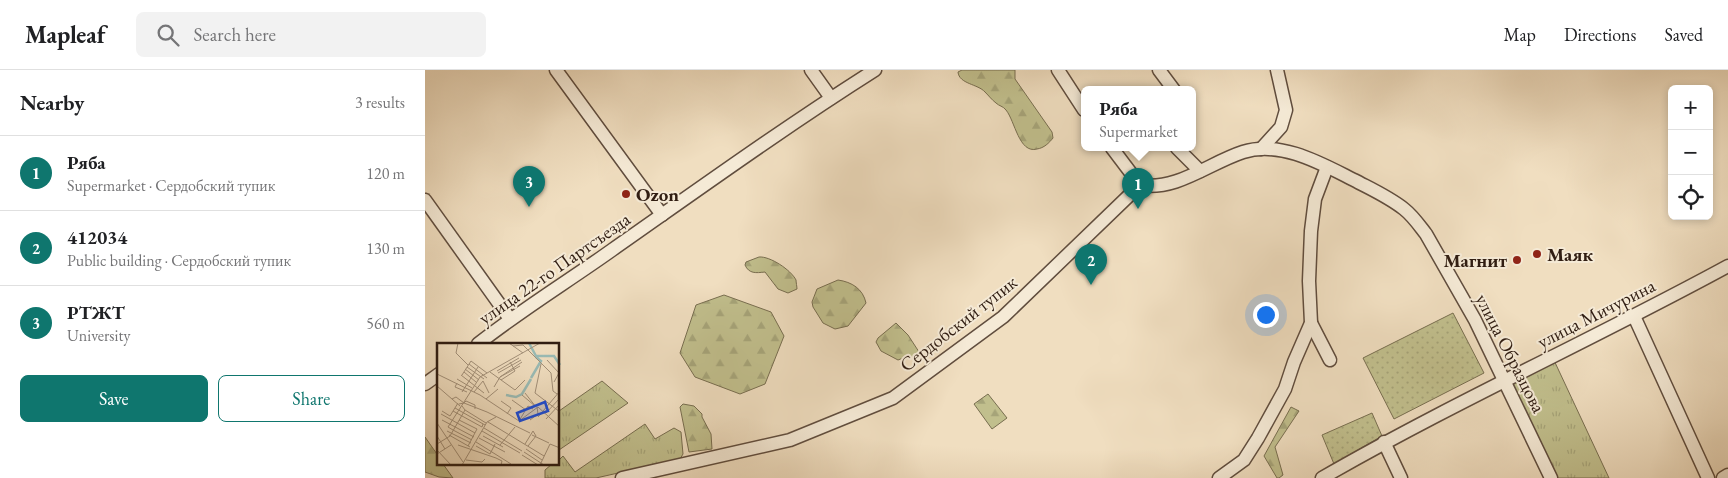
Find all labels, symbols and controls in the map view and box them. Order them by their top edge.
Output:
search box [136,12,486,57]
text: Mapleaf [25,19,106,50]
icon: search [154,21,182,49]
text: Search here [194,22,276,47]
text: Map [1504,23,1536,46]
text: Directions [1564,23,1636,46]
text: Saved [1664,23,1703,46]
map controls [1668,85,1713,220]
button: + [1668,85,1713,130]
popup [1081,86,1196,151]
text: Nearby [20,89,84,116]
text: 3 results [355,92,405,113]
text: Ряба [1099,96,1138,121]
text: Supermarket [1099,121,1178,142]
button: − [1668,130,1713,175]
text: Ряба [67,150,106,175]
text: 1 [32,163,40,184]
text: 120 m [366,163,405,184]
pin: 3 [513,166,545,207]
pin: 1 [1122,168,1154,209]
text: Supermarket · Сердобский тупик [67,175,275,196]
button: locate [1668,175,1713,220]
place label: Ozon [636,182,679,207]
marker: Ozon [620,188,632,200]
street label: улица 22-го Партсъезда [473,206,635,330]
text: 412034 [67,225,127,250]
text: 2 [32,238,40,259]
text: 130 m [366,238,405,259]
place label: Маяк [1547,242,1594,267]
pin: 2 [1075,244,1107,285]
place label: Магнит [1443,248,1507,273]
marker: Маяк [1531,248,1543,260]
text: Public building · Сердобский тупик [67,250,291,271]
marker: Магнит [1511,254,1523,266]
street label: Сердобский тупик [894,270,1022,377]
street label: улица Мичурина [1533,273,1660,354]
street label: улица Образцова [1470,289,1552,417]
text: РТЖТ [67,300,125,325]
your location [1253,302,1279,328]
text: 3 [32,313,40,334]
text: 560 m [366,313,405,334]
text: University [67,325,131,346]
inset map [437,343,560,466]
button: Save [20,375,208,422]
button: Share [218,375,405,422]

